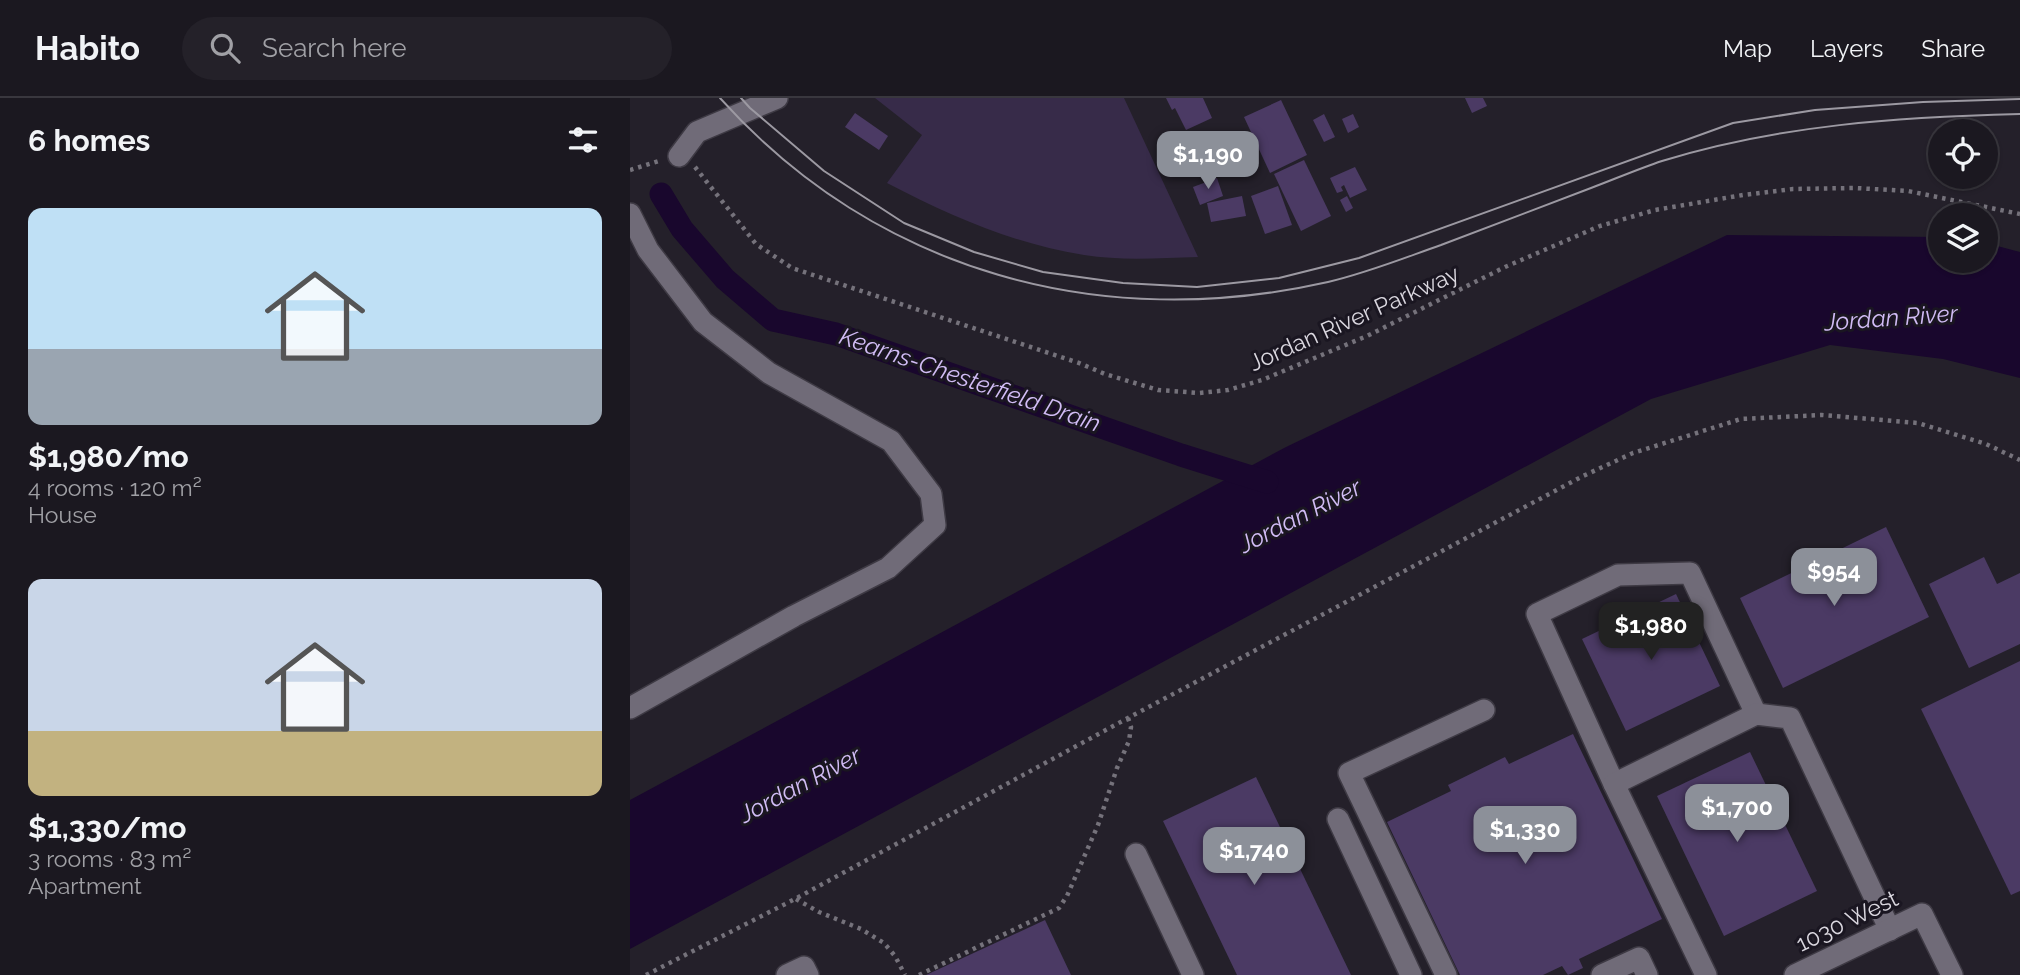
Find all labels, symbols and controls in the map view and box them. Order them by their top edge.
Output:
search box [182,17,672,80]
text: Habito [35,29,140,68]
icon: search [206,29,244,67]
text: Search here [262,33,406,63]
text: Map [1723,34,1772,63]
text: Layers [1810,34,1883,63]
text: Share [1921,34,1985,63]
map controls [1928,119,1998,273]
button: locate [1928,119,1998,189]
icon: filters [564,121,602,159]
text: 6 homes [28,123,150,158]
pin: $1,190 [1151,132,1265,191]
text: $1,190 [1173,140,1243,167]
button: layers [1928,203,1998,273]
icon: home [252,253,378,379]
street label: Jordan River Parkway [1245,259,1463,376]
water label: Jordan River [1822,298,1959,337]
water label: Kearns-Chesterfield Drain [836,321,1104,438]
text: $1,980/mo [28,439,189,474]
water label: Jordan River [1233,472,1367,559]
text: 4 rooms · 120 m² [28,474,202,501]
text: House [28,501,97,528]
pin: $954 [1793,548,1875,608]
text: $954 [1807,557,1861,584]
pin: $1,980 [1594,602,1708,662]
text: $1,980 [1615,611,1687,638]
icon: home [252,624,378,750]
water label: Jordan River [733,740,866,829]
pin: $1,700 [1680,784,1794,844]
text: $1,700 [1701,793,1773,820]
pin: $1,330 [1468,806,1582,866]
text: $1,330/mo [28,810,186,845]
text: $1,330 [1489,815,1561,842]
pin: $1,740 [1197,828,1311,887]
text: $1,740 [1219,836,1289,863]
text: 3 rooms · 83 m² [28,845,191,872]
text: Apartment [28,872,142,899]
street label: 1030 West [1791,884,1902,957]

